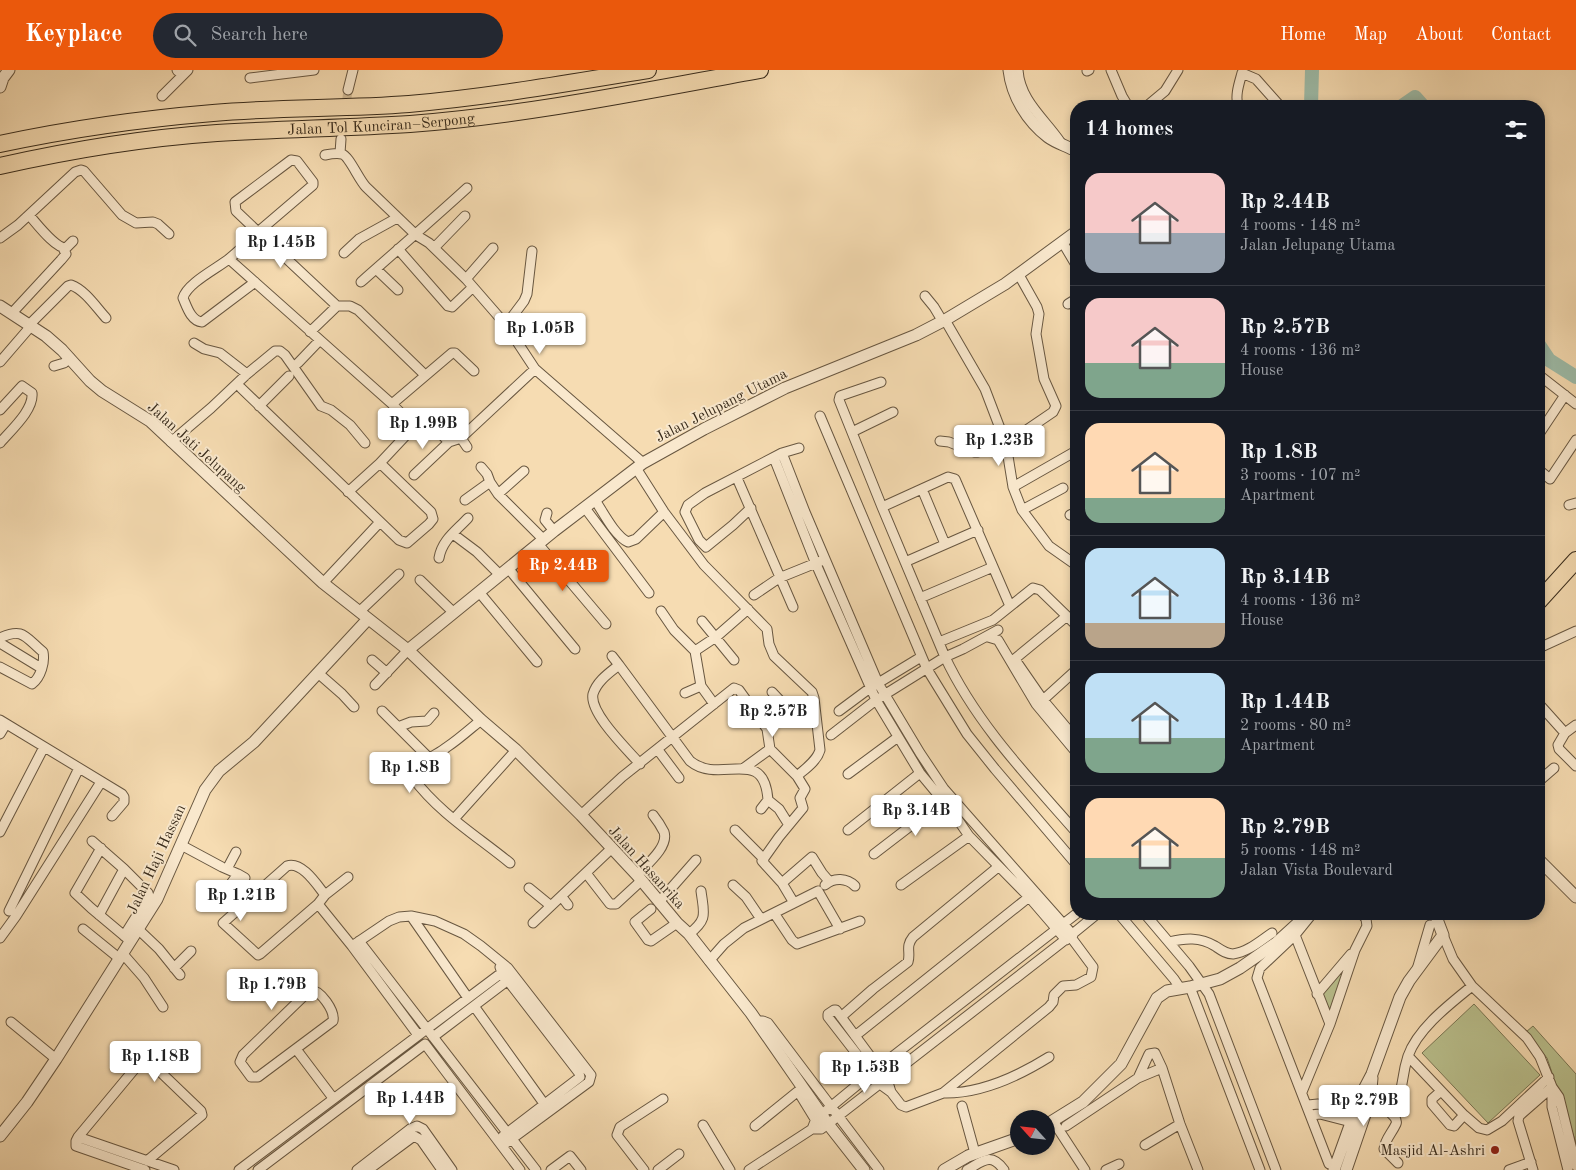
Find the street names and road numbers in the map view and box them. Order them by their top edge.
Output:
street label: Jalan Tol Kunciran–Serpong [287,112,476,139]
street label: Jalan Jelupang Utama [653,366,790,446]
street label: Jalan Jati Jelupang [144,400,248,496]
street label: Jalan Haji Hassan [125,802,189,917]
street label: Jalan Hasanrika [605,824,687,913]

